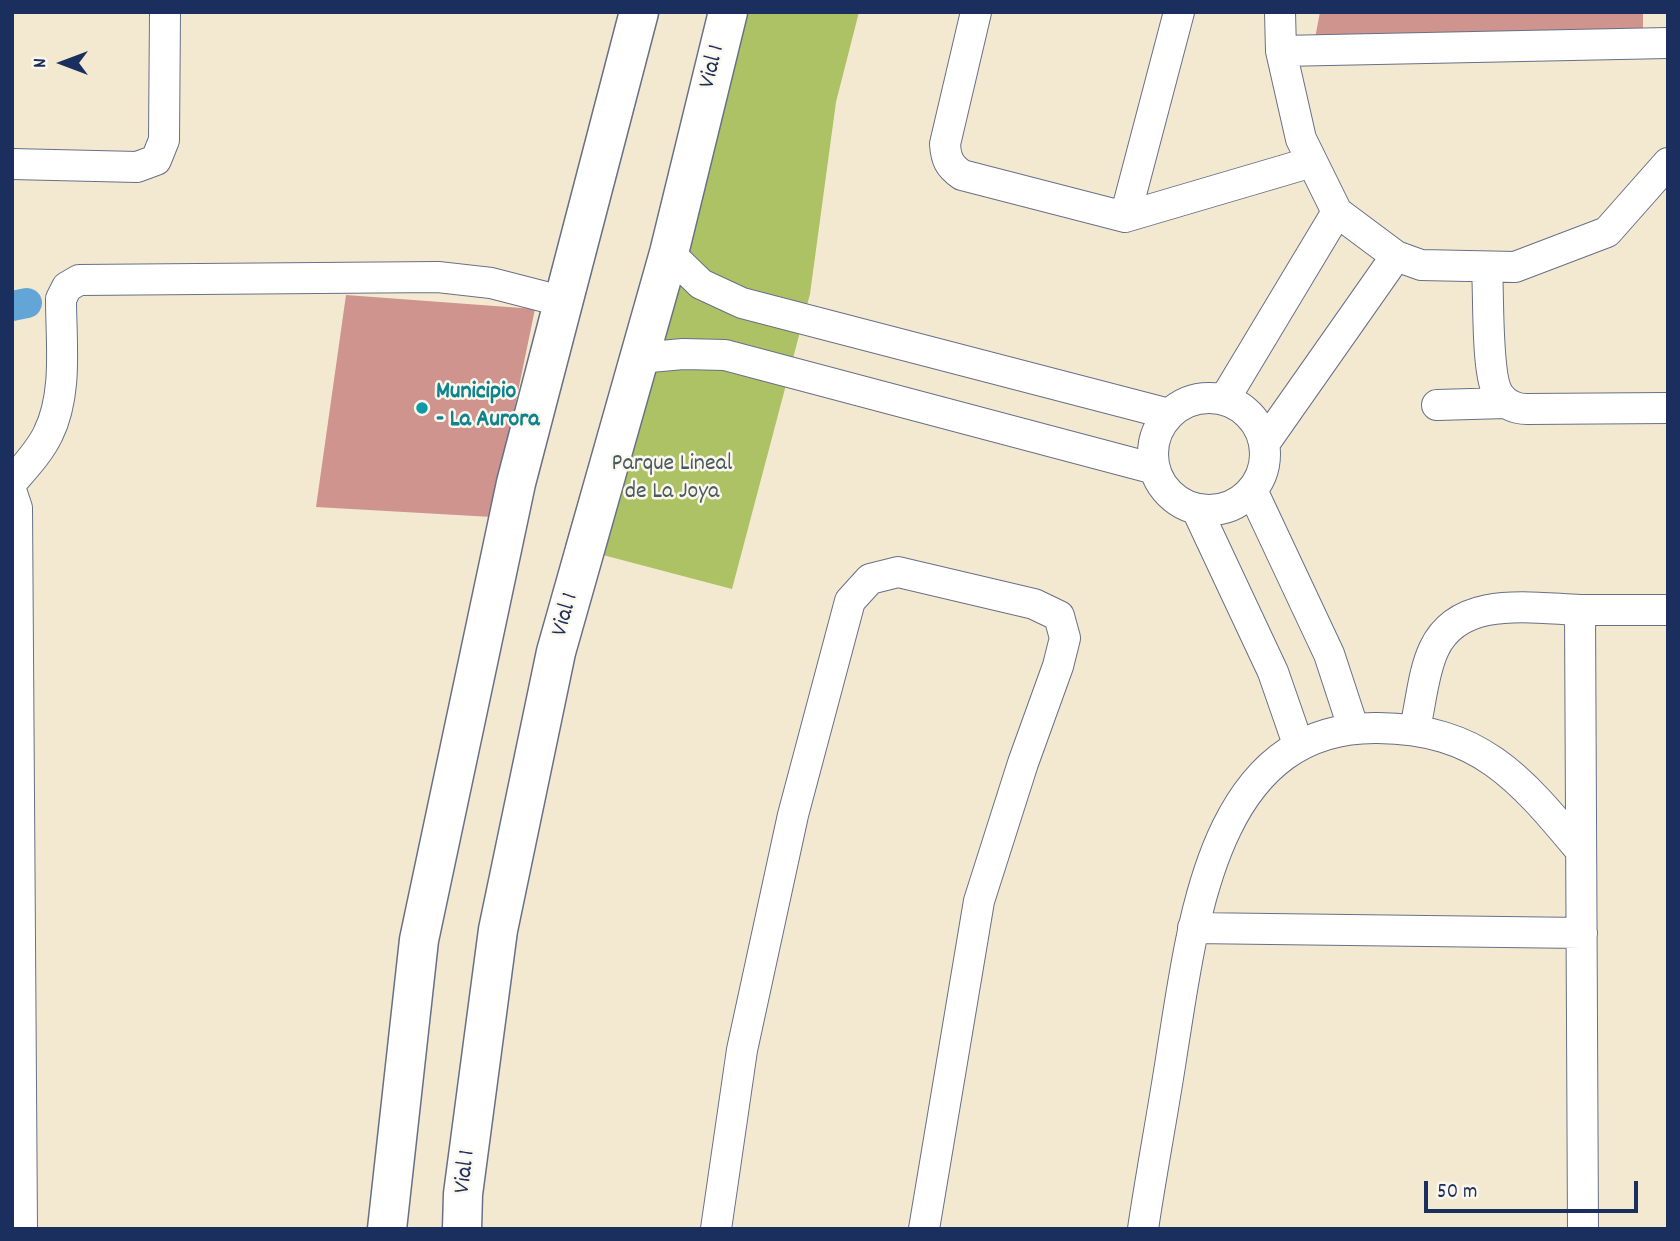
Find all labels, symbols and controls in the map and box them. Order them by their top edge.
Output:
north arrow [28,28,98,98]
street label: Vial 1 [695,42,733,92]
text: N [28,58,55,68]
place label: Municipio - La Aurora [436,380,539,436]
marker: Municipio - La Aurora [414,400,430,416]
park label: Parque Lineal de La Joya [612,452,732,508]
street label: Vial 1 [547,590,587,640]
street label: Vial 1 [450,1149,484,1195]
scale bar [1428,1168,1642,1212]
text: 50 m [1437,1178,1477,1208]

